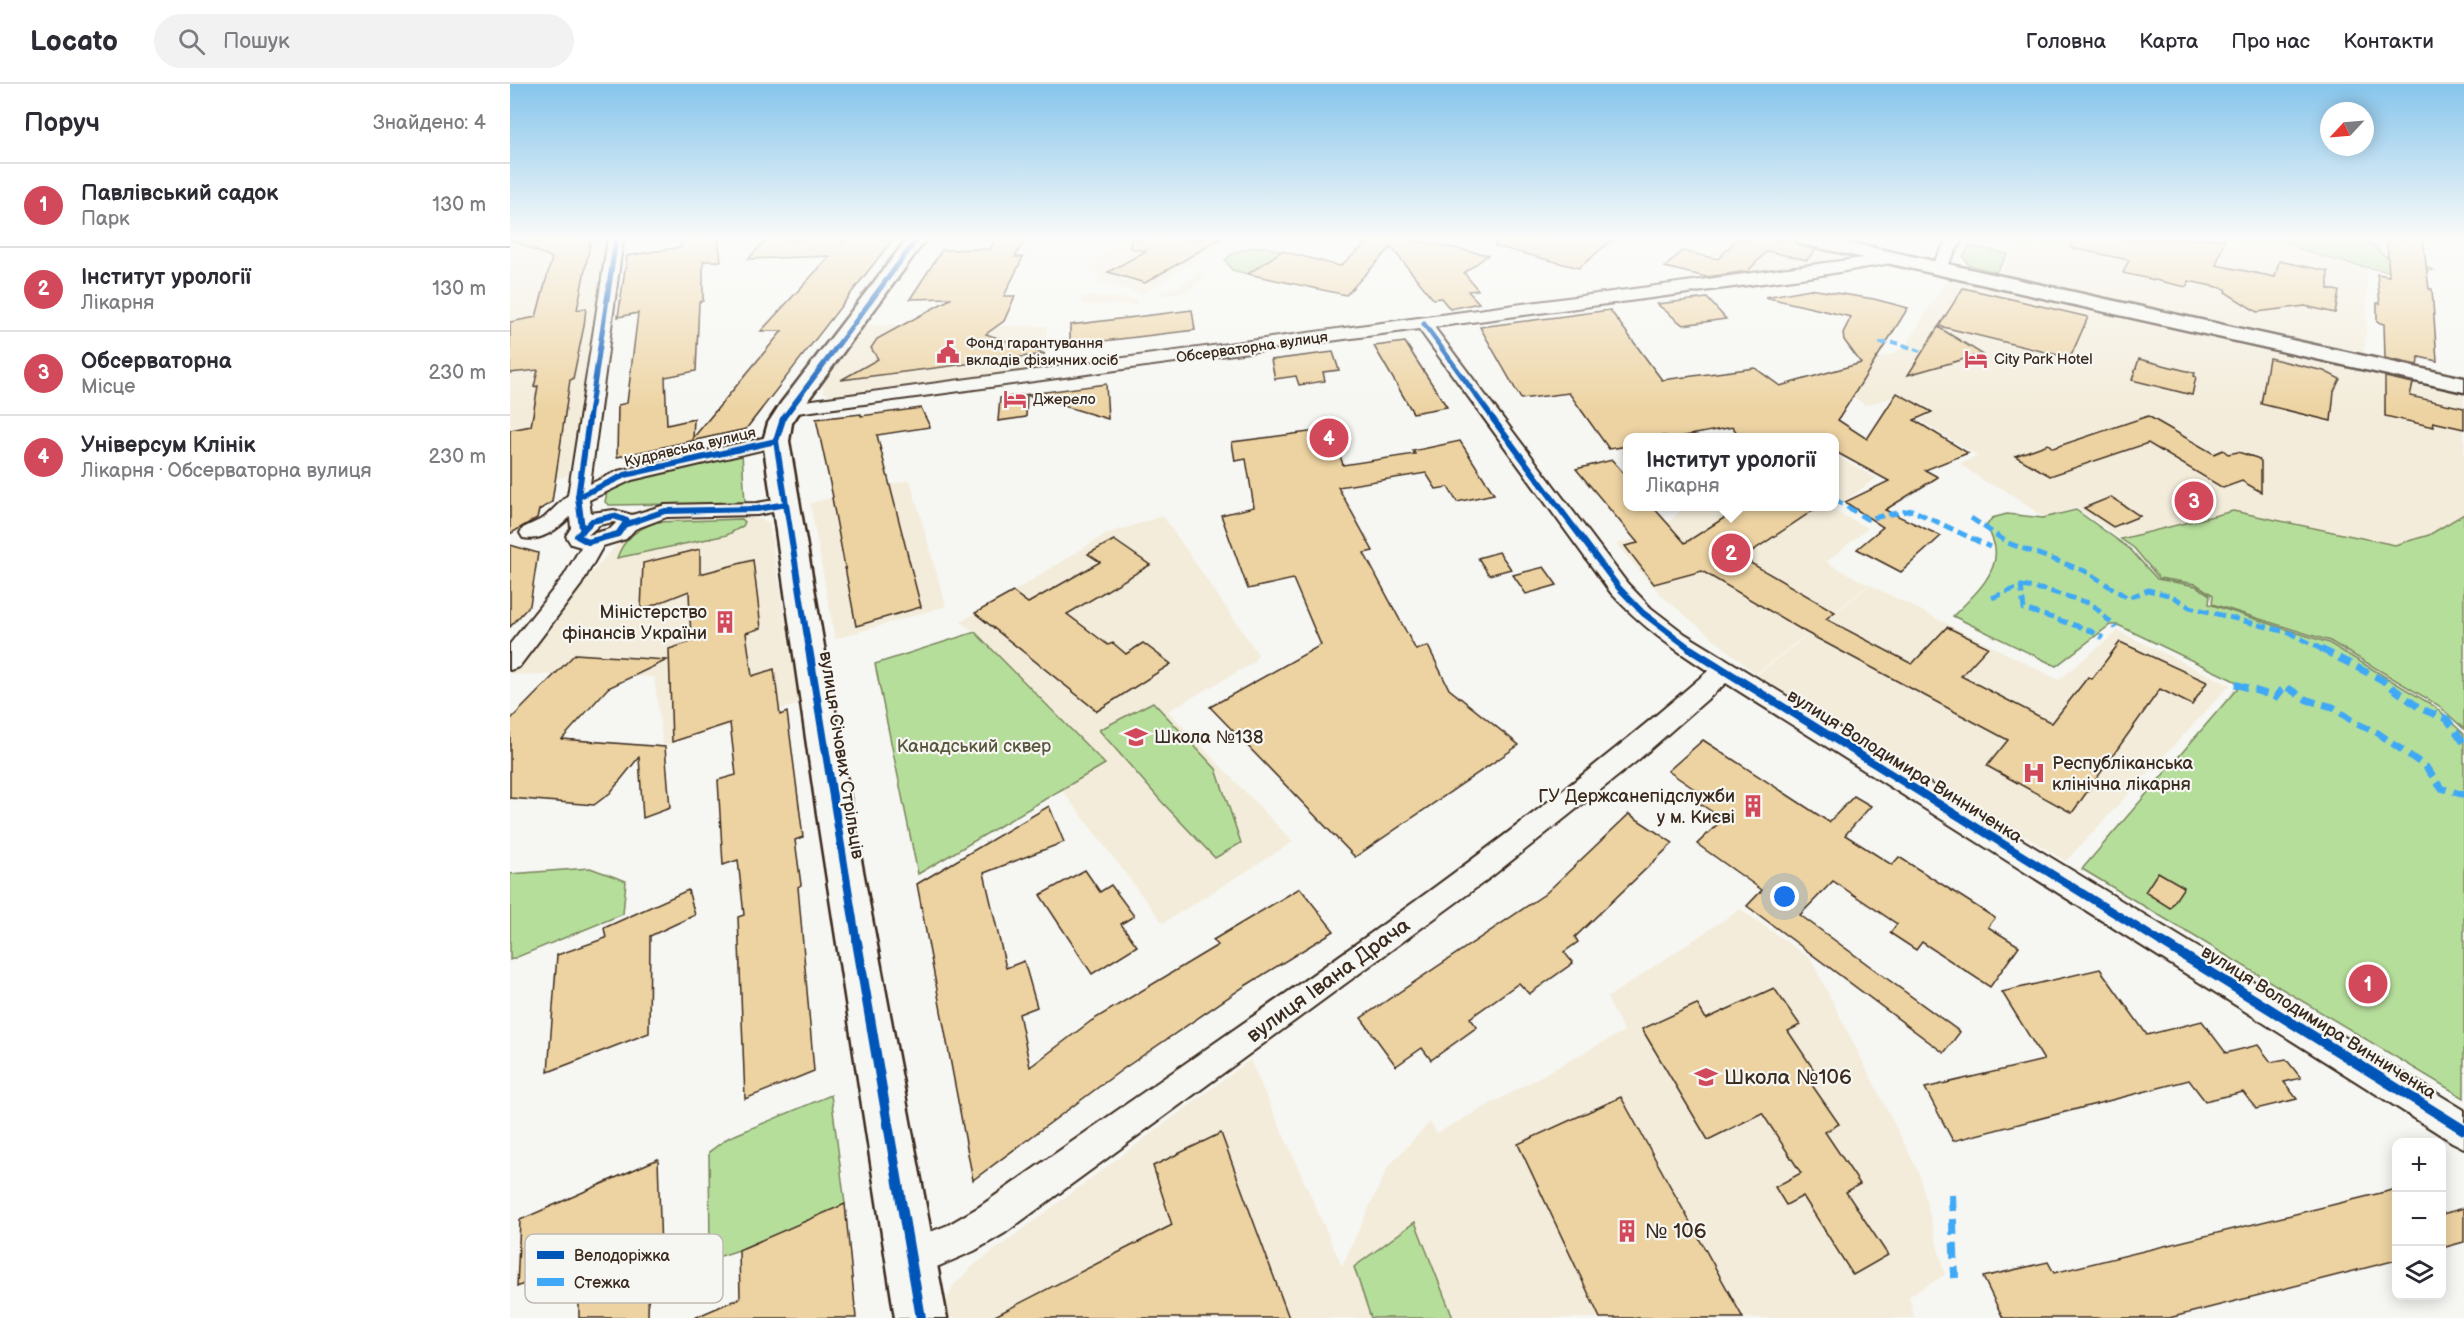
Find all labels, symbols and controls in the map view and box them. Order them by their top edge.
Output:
search box [154,14,574,68]
text: Locato [30,25,118,58]
icon: search [175,25,208,58]
text: Пошук [223,28,290,55]
text: Головна [2026,29,2106,54]
text: Карта [2139,29,2198,54]
text: Про нас [2231,29,2310,54]
text: Контакти [2343,29,2434,54]
north arrow [2320,102,2374,156]
text: Поруч [24,108,100,139]
text: Знайдено: 4 [373,111,486,135]
text: Павлівський садок [81,180,278,207]
text: 1 [39,193,48,217]
text: 130 m [432,193,486,217]
text: Парк [81,207,130,231]
text: Інститут урології [81,264,251,291]
text: 2 [38,277,49,301]
text: 130 m [432,277,486,301]
text: Лікарня [81,291,154,315]
street label: Обсерваторна вулиця [1175,327,1329,368]
place label: Фонд гарантування вкладів фізичних осіб [966,334,1118,370]
public building icon: Фонд гарантування вкладів фізичних осіб [935,339,961,365]
hotel icon: City Park Hotel [1963,346,1989,372]
text: Обсерваторна [81,348,232,375]
place label: City Park Hotel [1994,350,2092,369]
text: 3 [38,361,49,385]
text: 230 m [429,361,486,385]
text: Місце [81,375,135,399]
hotel icon: Джерело [1002,386,1028,412]
place label: Джерело [1033,390,1096,409]
pin: 4 [1310,416,1348,460]
street label: Кудрявська вулиця [622,423,758,472]
text: Універсум Клінік [81,432,255,459]
popup [1623,433,1839,511]
text: 4 [38,445,49,469]
text: 230 m [429,445,486,469]
text: Інститут урології [1646,447,1816,474]
text: Лікарня · Обсерваторна вулиця [81,459,372,483]
text: Лікарня [1646,474,1720,498]
pin: 3 [2174,478,2214,524]
pin: 2 [1712,530,1750,576]
place label: Міністерство фінансів України [562,602,707,644]
building icon: Міністерство фінансів України [712,609,738,635]
street label: вулиця Січових Стрільців [815,650,868,861]
street label: вулиця Володимира Винниченка [1783,685,2026,848]
school or university icon: Школа №138 [1123,724,1149,750]
place label: Школа №138 [1154,727,1263,748]
park label: Канадський сквер [897,736,1051,757]
place label: Республіканська клінічна лікарня [2052,753,2194,795]
hospital icon: Республіканська клінічна лікарня [2021,760,2047,786]
place label: ГУ Держсанепідслужби у м. Києві [1538,786,1735,828]
building icon: ГУ Держсанепідслужби у м. Києві [1740,793,1766,819]
your location [1770,882,1799,911]
street label: вулиця Івана Драча [1242,912,1415,1048]
street label: вулиця Володимира Винниченка [2197,941,2440,1104]
pin: 1 [2348,962,2388,1006]
school or university icon: Школа №106 [1693,1064,1719,1090]
place label: Школа №106 [1724,1065,1852,1090]
map controls [2392,1138,2446,1300]
button: + [2392,1138,2446,1192]
button: − [2392,1192,2446,1246]
building icon: № 106 [1614,1218,1640,1244]
place label: № 106 [1645,1219,1707,1244]
legend [525,1234,723,1303]
button: layers [2392,1246,2446,1300]
text: Велодоріжка [574,1247,670,1266]
text: Стежка [574,1274,631,1293]

